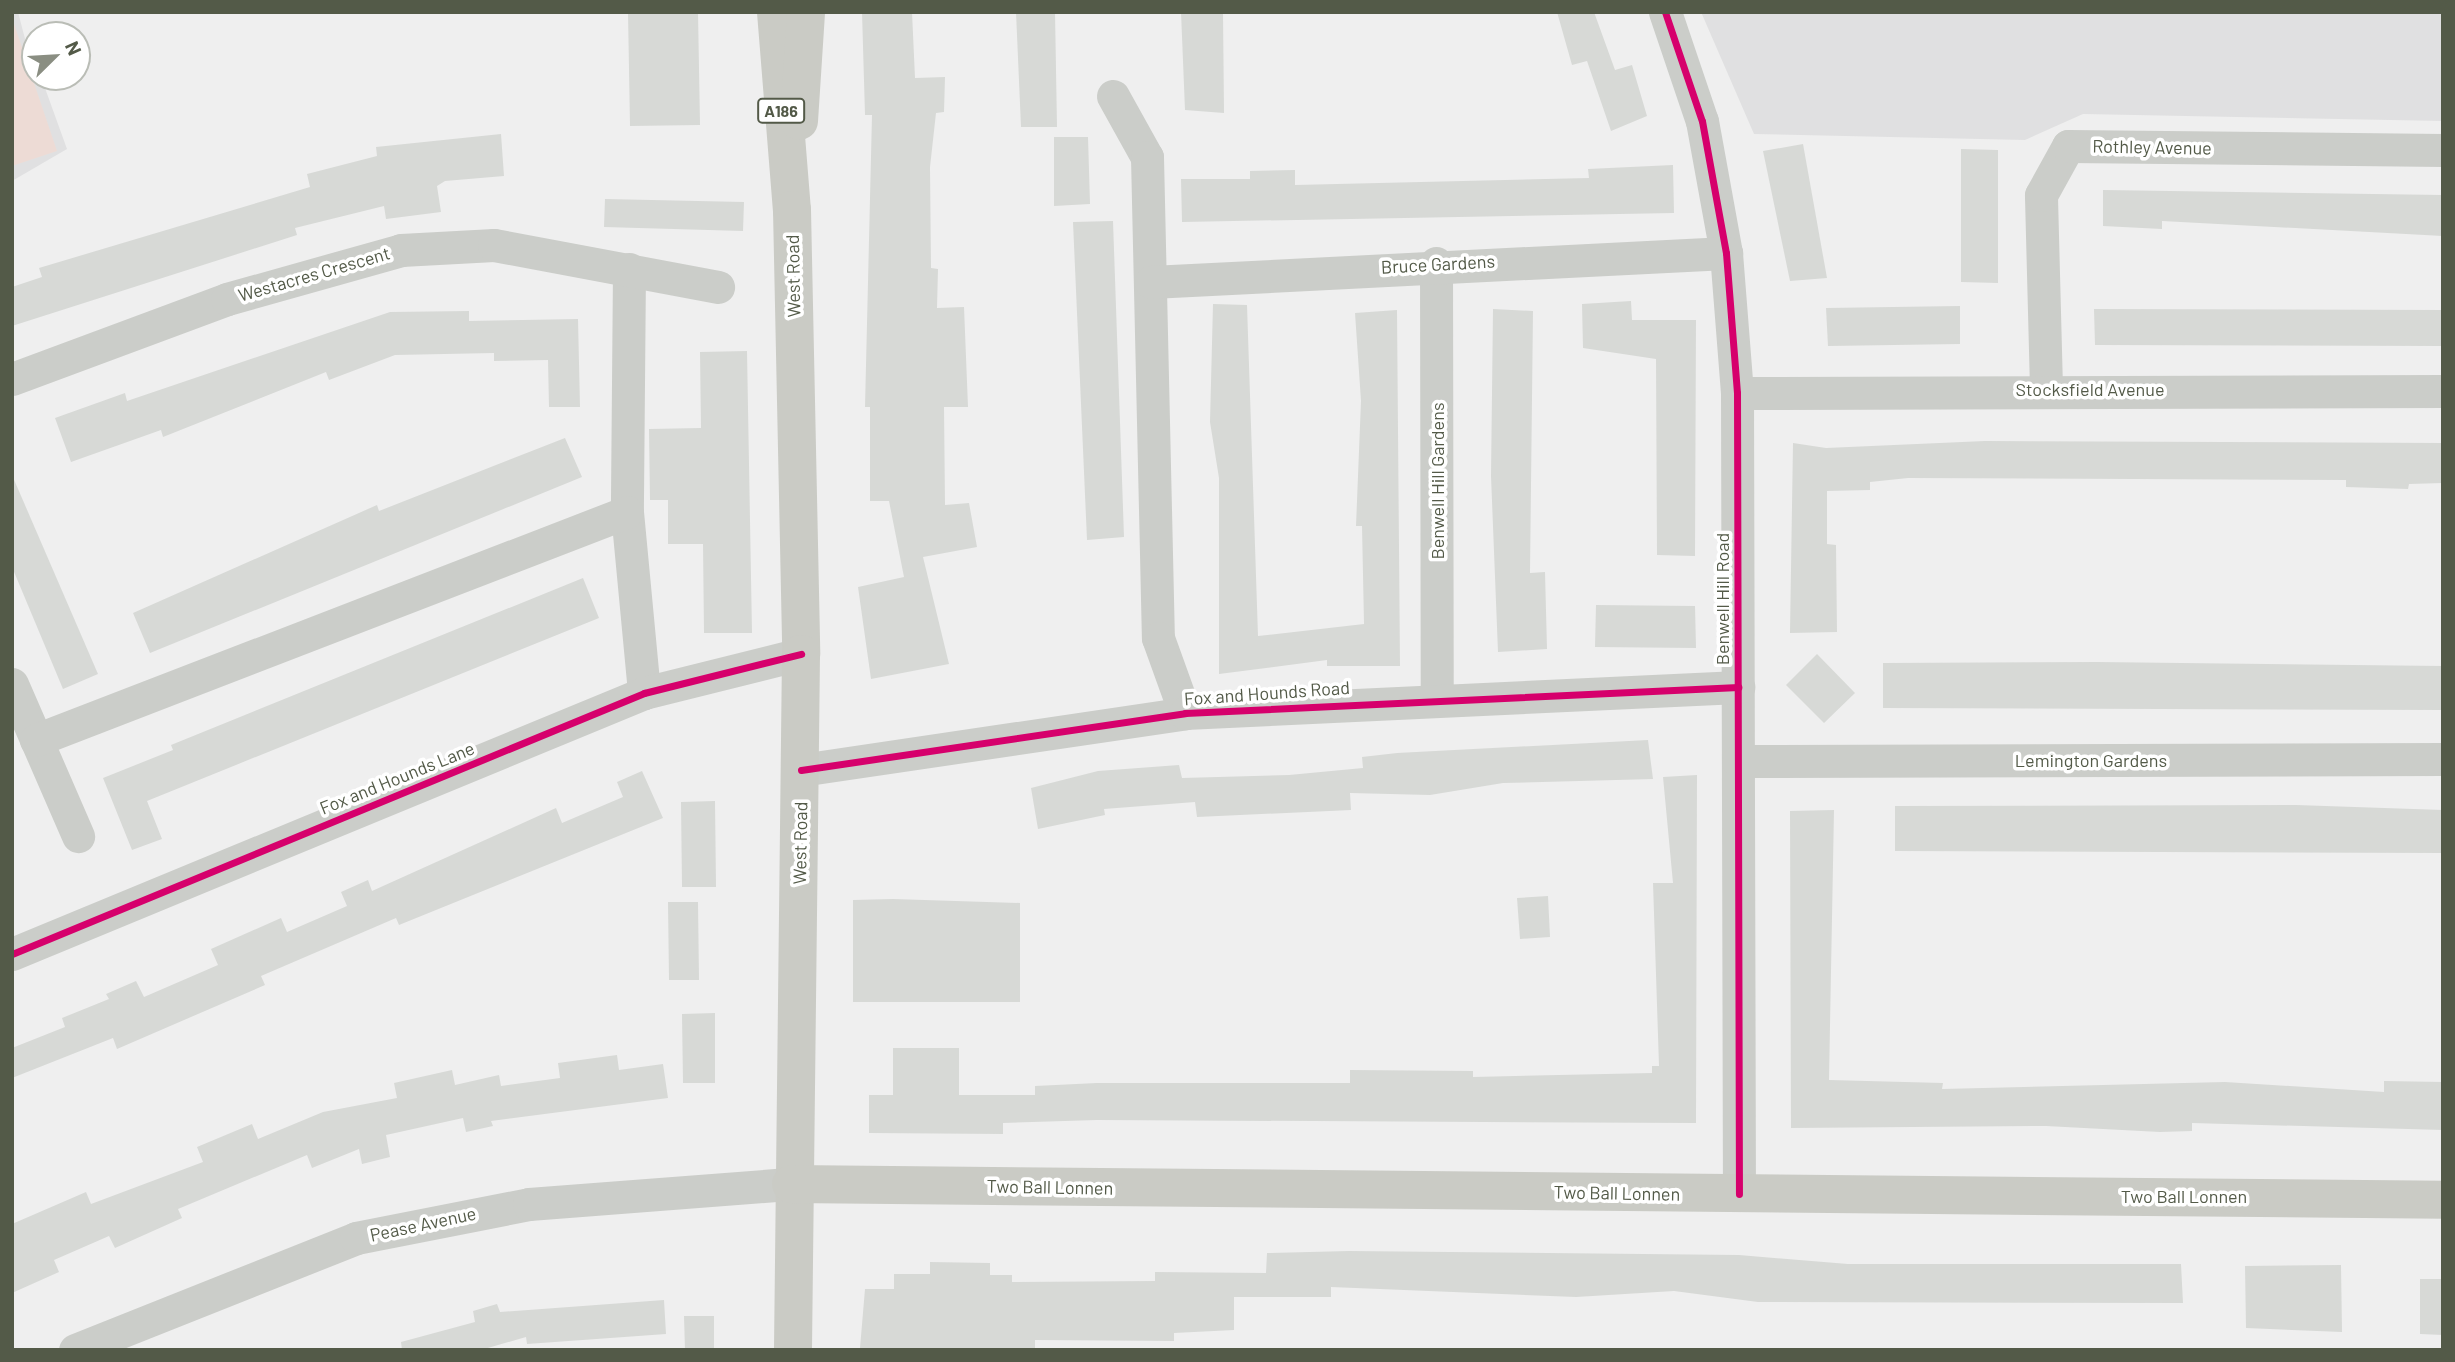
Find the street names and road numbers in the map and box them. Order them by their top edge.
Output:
road number: A186 [756,99,806,124]
street label: Rothley Avenue [2092,135,2212,159]
street label: West Road [781,234,805,318]
street label: Westacres Crescent [236,242,392,306]
street label: Bruce Gardens [1380,250,1496,278]
street label: Stocksfield Avenue [2016,378,2164,400]
street label: Benwell Hill Gardens [1426,402,1448,560]
street label: Benwell Hill Road [1711,533,1733,665]
street label: Fox and Hounds Road [1183,676,1351,710]
street label: Fox and Hounds Lane [316,737,478,819]
street label: Lemington Gardens [2015,749,2167,771]
street label: West Road [788,801,812,885]
street label: Two Ball Lonnen [987,1175,1113,1199]
street label: Two Ball Lonnen [1554,1181,1680,1205]
street label: Two Ball Lonnen [2121,1185,2247,1207]
street label: Pease Avenue [368,1202,478,1246]

